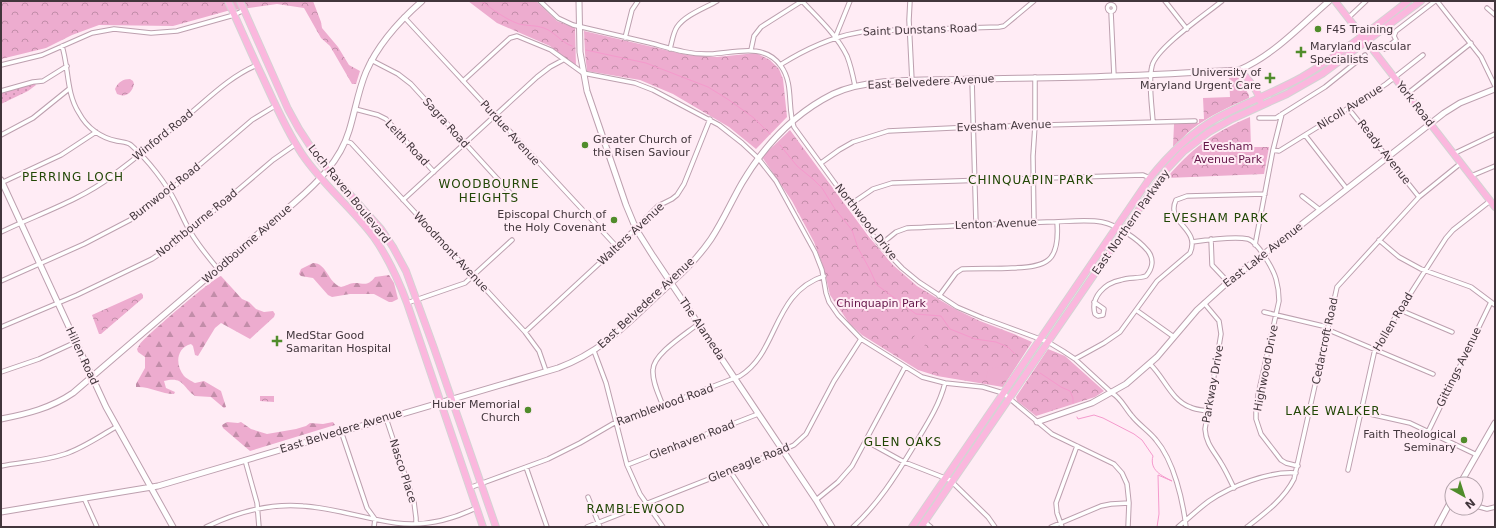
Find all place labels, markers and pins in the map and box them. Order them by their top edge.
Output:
place label: F45 Training [1326,23,1393,36]
marker: F45 Training [1313,24,1323,34]
place label: Maryland Vascular Specialists [1310,40,1411,66]
marker: Maryland Vascular Specialists [1295,46,1307,58]
place label: University of Maryland Urgent Care [1140,66,1262,92]
marker: University of Maryland Urgent Care [1264,72,1276,84]
place label: Greater Church of the Risen Saviour [593,133,693,159]
marker: Greater Church of the Risen Saviour [580,140,590,150]
place label: Episcopal Church of the Holy Covenant [497,208,607,234]
marker: Episcopal Church of the Holy Covenant [609,215,619,225]
place label: MedStar Good Samaritan Hospital [286,329,391,355]
marker: MedStar Good Samaritan Hospital [271,335,283,347]
place label: Huber Memorial Church [432,398,520,424]
marker: Huber Memorial Church [523,405,533,415]
place label: Faith Theological Seminary [1363,428,1456,454]
marker: Faith Theological Seminary [1459,435,1469,445]

